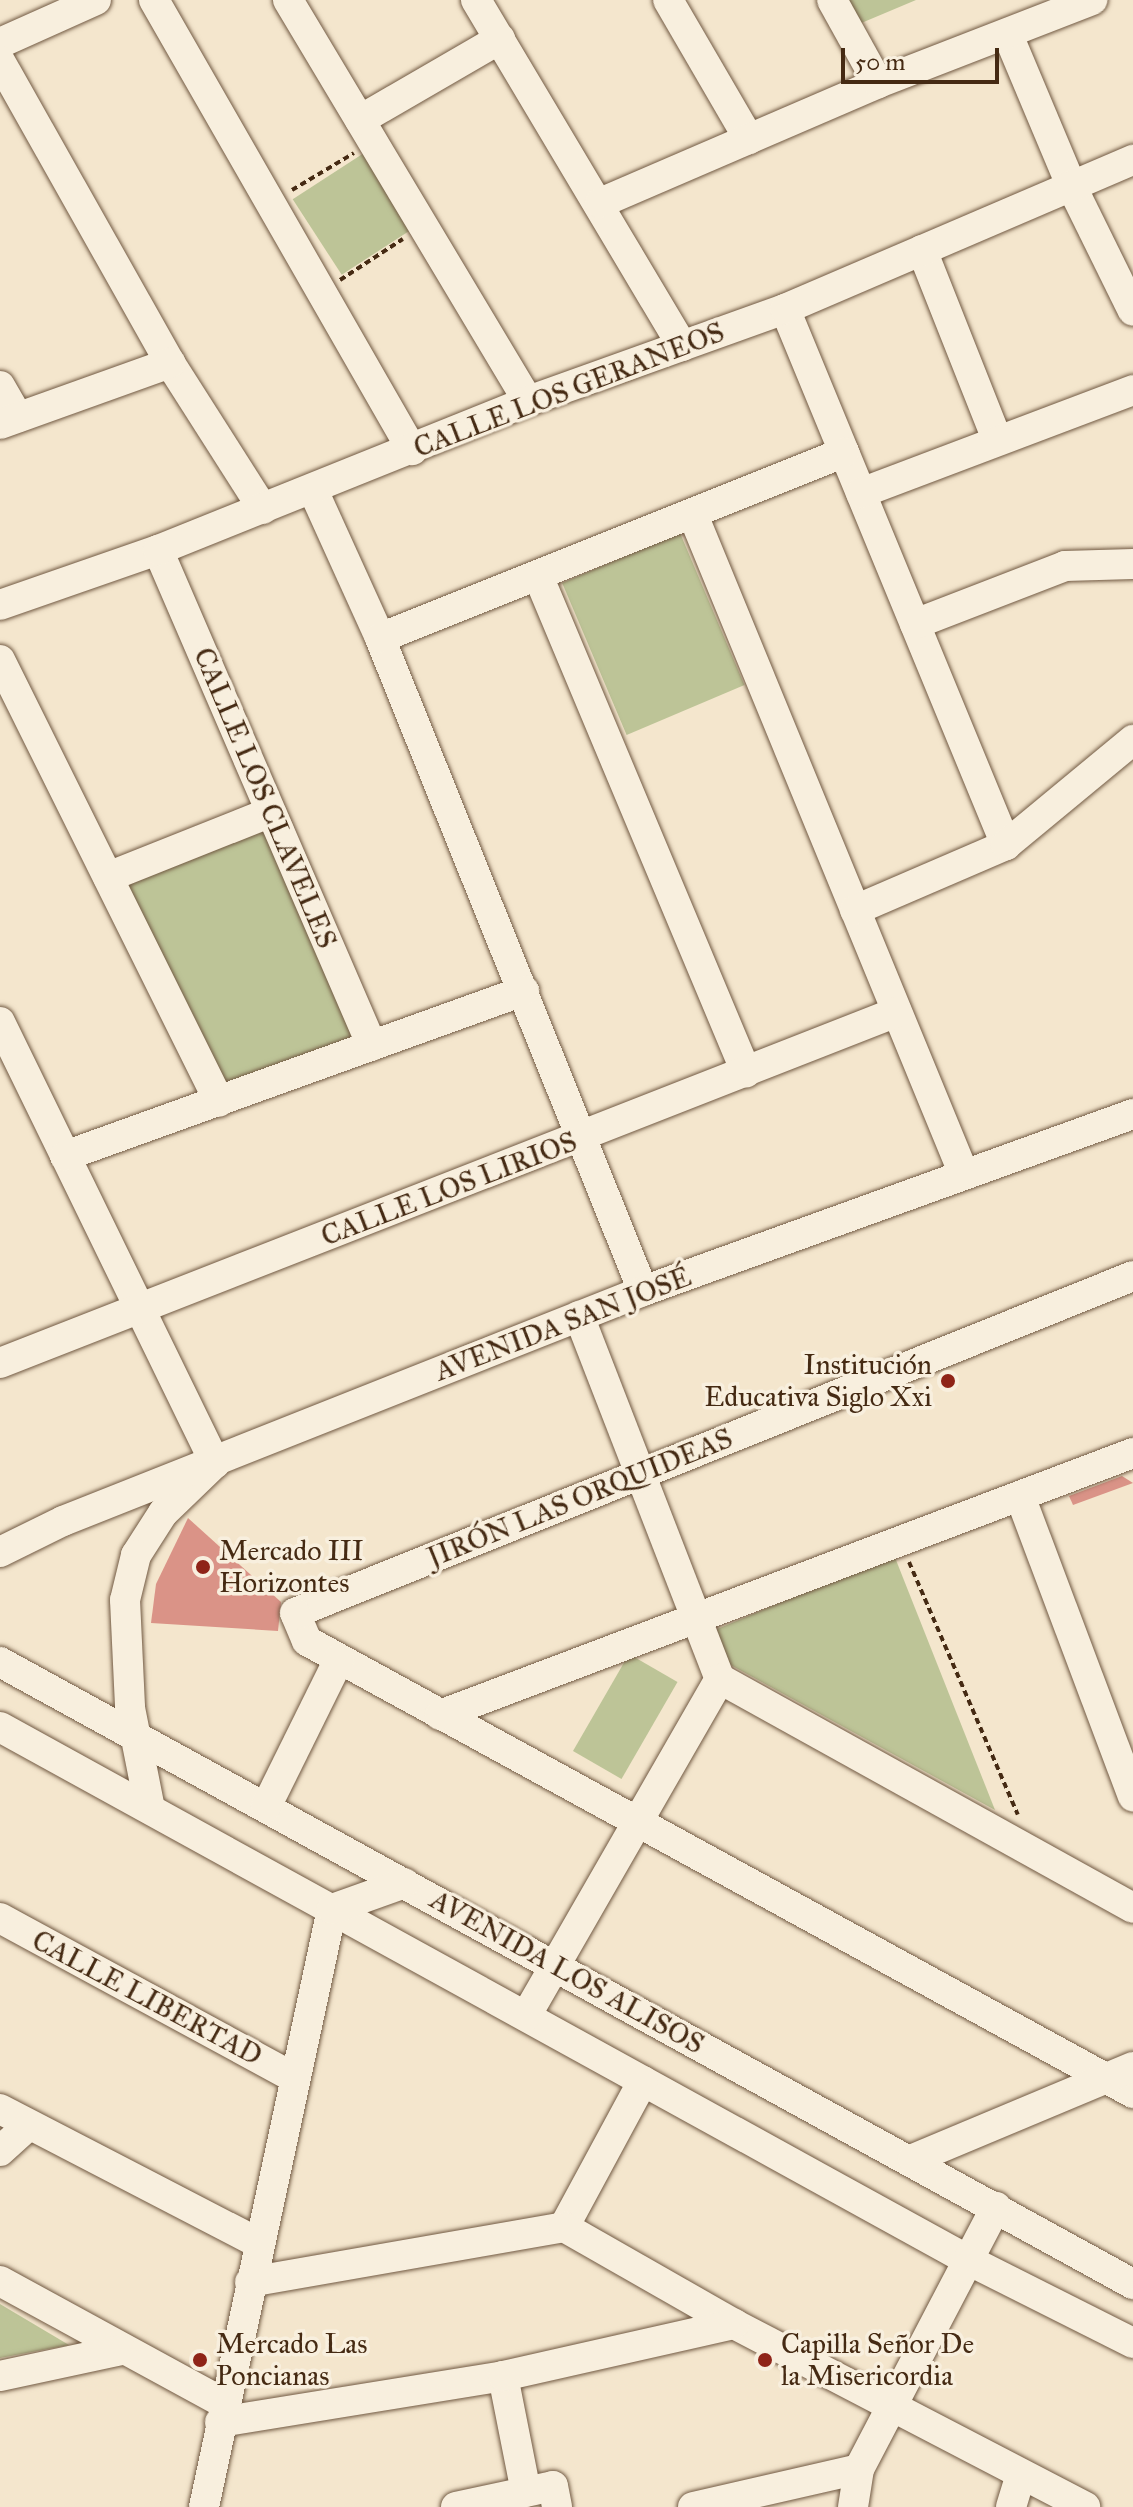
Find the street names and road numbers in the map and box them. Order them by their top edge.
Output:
street label: CALLE LOS GERANEOS [409,315,729,465]
street label: CALLE LOS CLAVELES [186,643,344,953]
street label: CALLE LOS LIRIOS [316,1125,582,1253]
street label: AVENIDA SAN JOSÉ [430,1260,696,1388]
street label: JIRÓN LAS ORQUIDEAS [422,1421,738,1575]
street label: AVENIDA LOS ALISOS [424,1883,710,2061]
street label: CALLE LIBERTAD [26,1923,268,2073]

